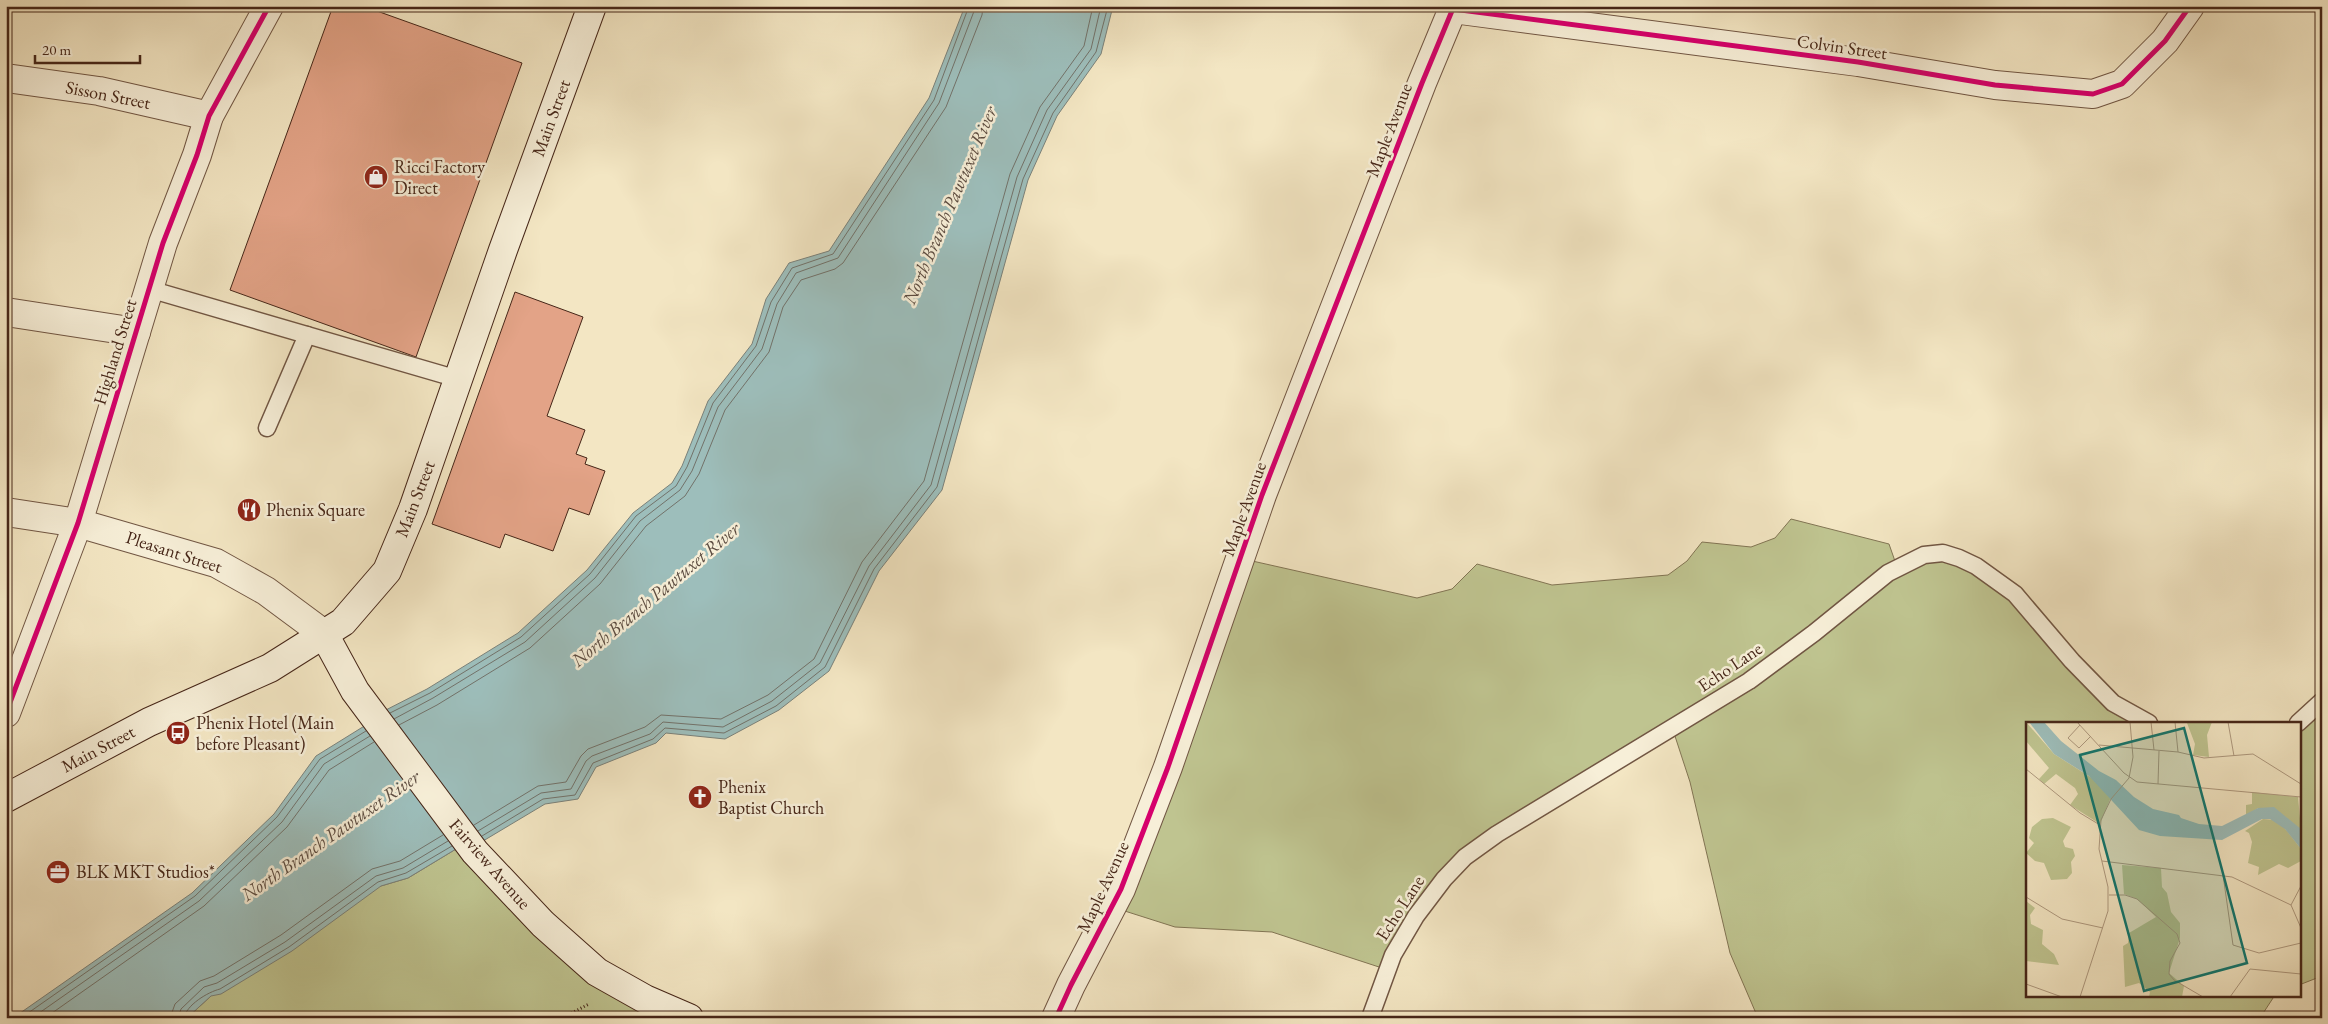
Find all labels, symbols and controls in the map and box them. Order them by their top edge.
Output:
street label: Colvin Street [1796,29,1889,64]
scale bar [35,32,140,64]
text: 20 m [42,40,71,59]
street label: Sisson Street [64,75,153,114]
street label: Main Street [526,76,575,159]
street label: Maple Avenue [1360,80,1417,180]
water label: North Branch Pawtuxet River [896,102,1003,309]
place label: Ricci Factory Direct [394,155,485,199]
shop icon: Ricci Factory Direct [363,164,389,190]
street label: Highland Street [88,296,142,408]
street label: Main Street [389,457,440,540]
street label: Maple Avenue [1216,459,1271,559]
restaurant icon: Phenix Square [236,497,262,523]
place label: Phenix Square [266,498,365,521]
water label: North Branch Pawtuxet River [565,516,745,673]
street label: Pleasant Street [123,525,225,578]
street label: Echo Lane [1693,637,1766,697]
place label: Phenix Hotel (Main before Pleasant) [196,711,335,755]
street label: Main Street [57,719,139,778]
bus stop icon: Phenix Hotel (Main before Pleasant) [165,720,191,746]
inset map [2026,722,2300,996]
water label: North Branch Pawtuxet River [235,764,425,907]
place label: Phenix Baptist Church [718,775,824,819]
church icon: Phenix Baptist Church [687,784,713,810]
street label: Fairview Avenue [445,813,536,914]
street label: Maple Avenue [1071,837,1134,936]
office icon: BLK MKT Studios* [45,859,71,885]
place label: BLK MKT Studios* [76,860,215,883]
street label: Echo Lane [1370,871,1429,945]

